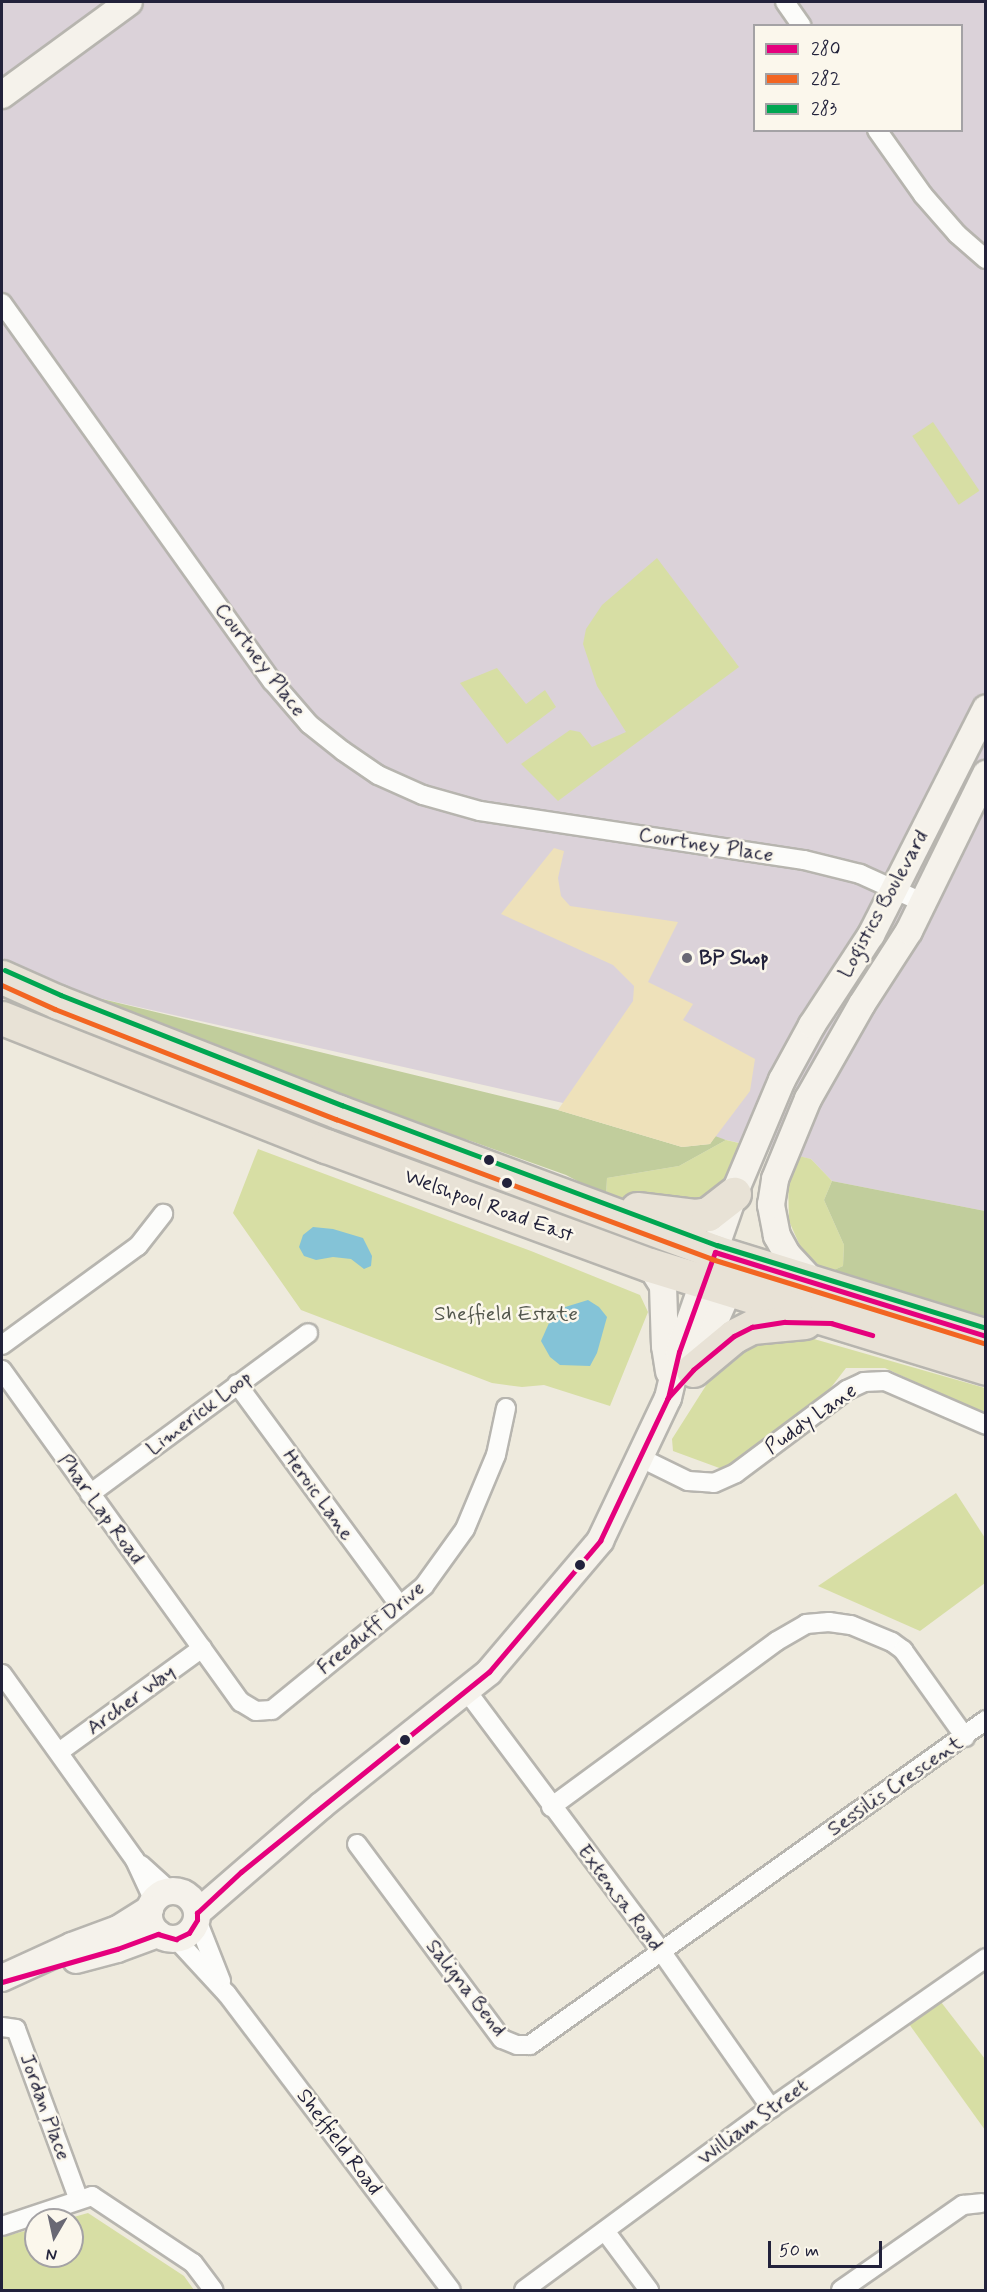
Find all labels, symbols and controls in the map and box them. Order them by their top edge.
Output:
legend [753,24,963,132]
text: 280 [811,37,841,61]
text: 282 [811,67,840,91]
text: 283 [811,97,837,121]
street label: Courtney Place [210,599,310,721]
street label: Courtney Place [638,822,774,868]
street label: Logistics Boulevard [833,827,933,981]
place label: BP Shop [699,945,769,971]
marker: BP Shop [680,951,694,965]
unlabelled marker [483,1154,495,1166]
street label: Welshpool Road East [404,1165,574,1247]
unlabelled marker [501,1177,513,1189]
park label: Sheffield Estate [435,1301,577,1327]
street label: Limerick Loop [141,1365,257,1461]
street label: Puddy Lane [761,1379,861,1459]
street label: Heroic Lane [277,1445,359,1545]
street label: Phar Lap Road [52,1449,150,1569]
unlabelled marker [574,1559,586,1571]
street label: Freeduff Drive [313,1576,429,1680]
street label: Archer Way [80,1658,182,1742]
street label: Sessilis Crescent [825,1732,965,1840]
unlabelled marker [399,1734,411,1746]
street label: Extensa Road [572,1840,668,1956]
street label: Saligna Bend [420,1934,512,2042]
street label: Jordan Place [14,2050,76,2164]
street label: William Street [691,2072,815,2172]
street label: Sheffield Road [291,2084,387,2200]
north arrow [24,2208,84,2268]
scale bar [771,2229,885,2267]
text: 50 m [779,2239,819,2263]
text: N [45,2243,58,2266]

